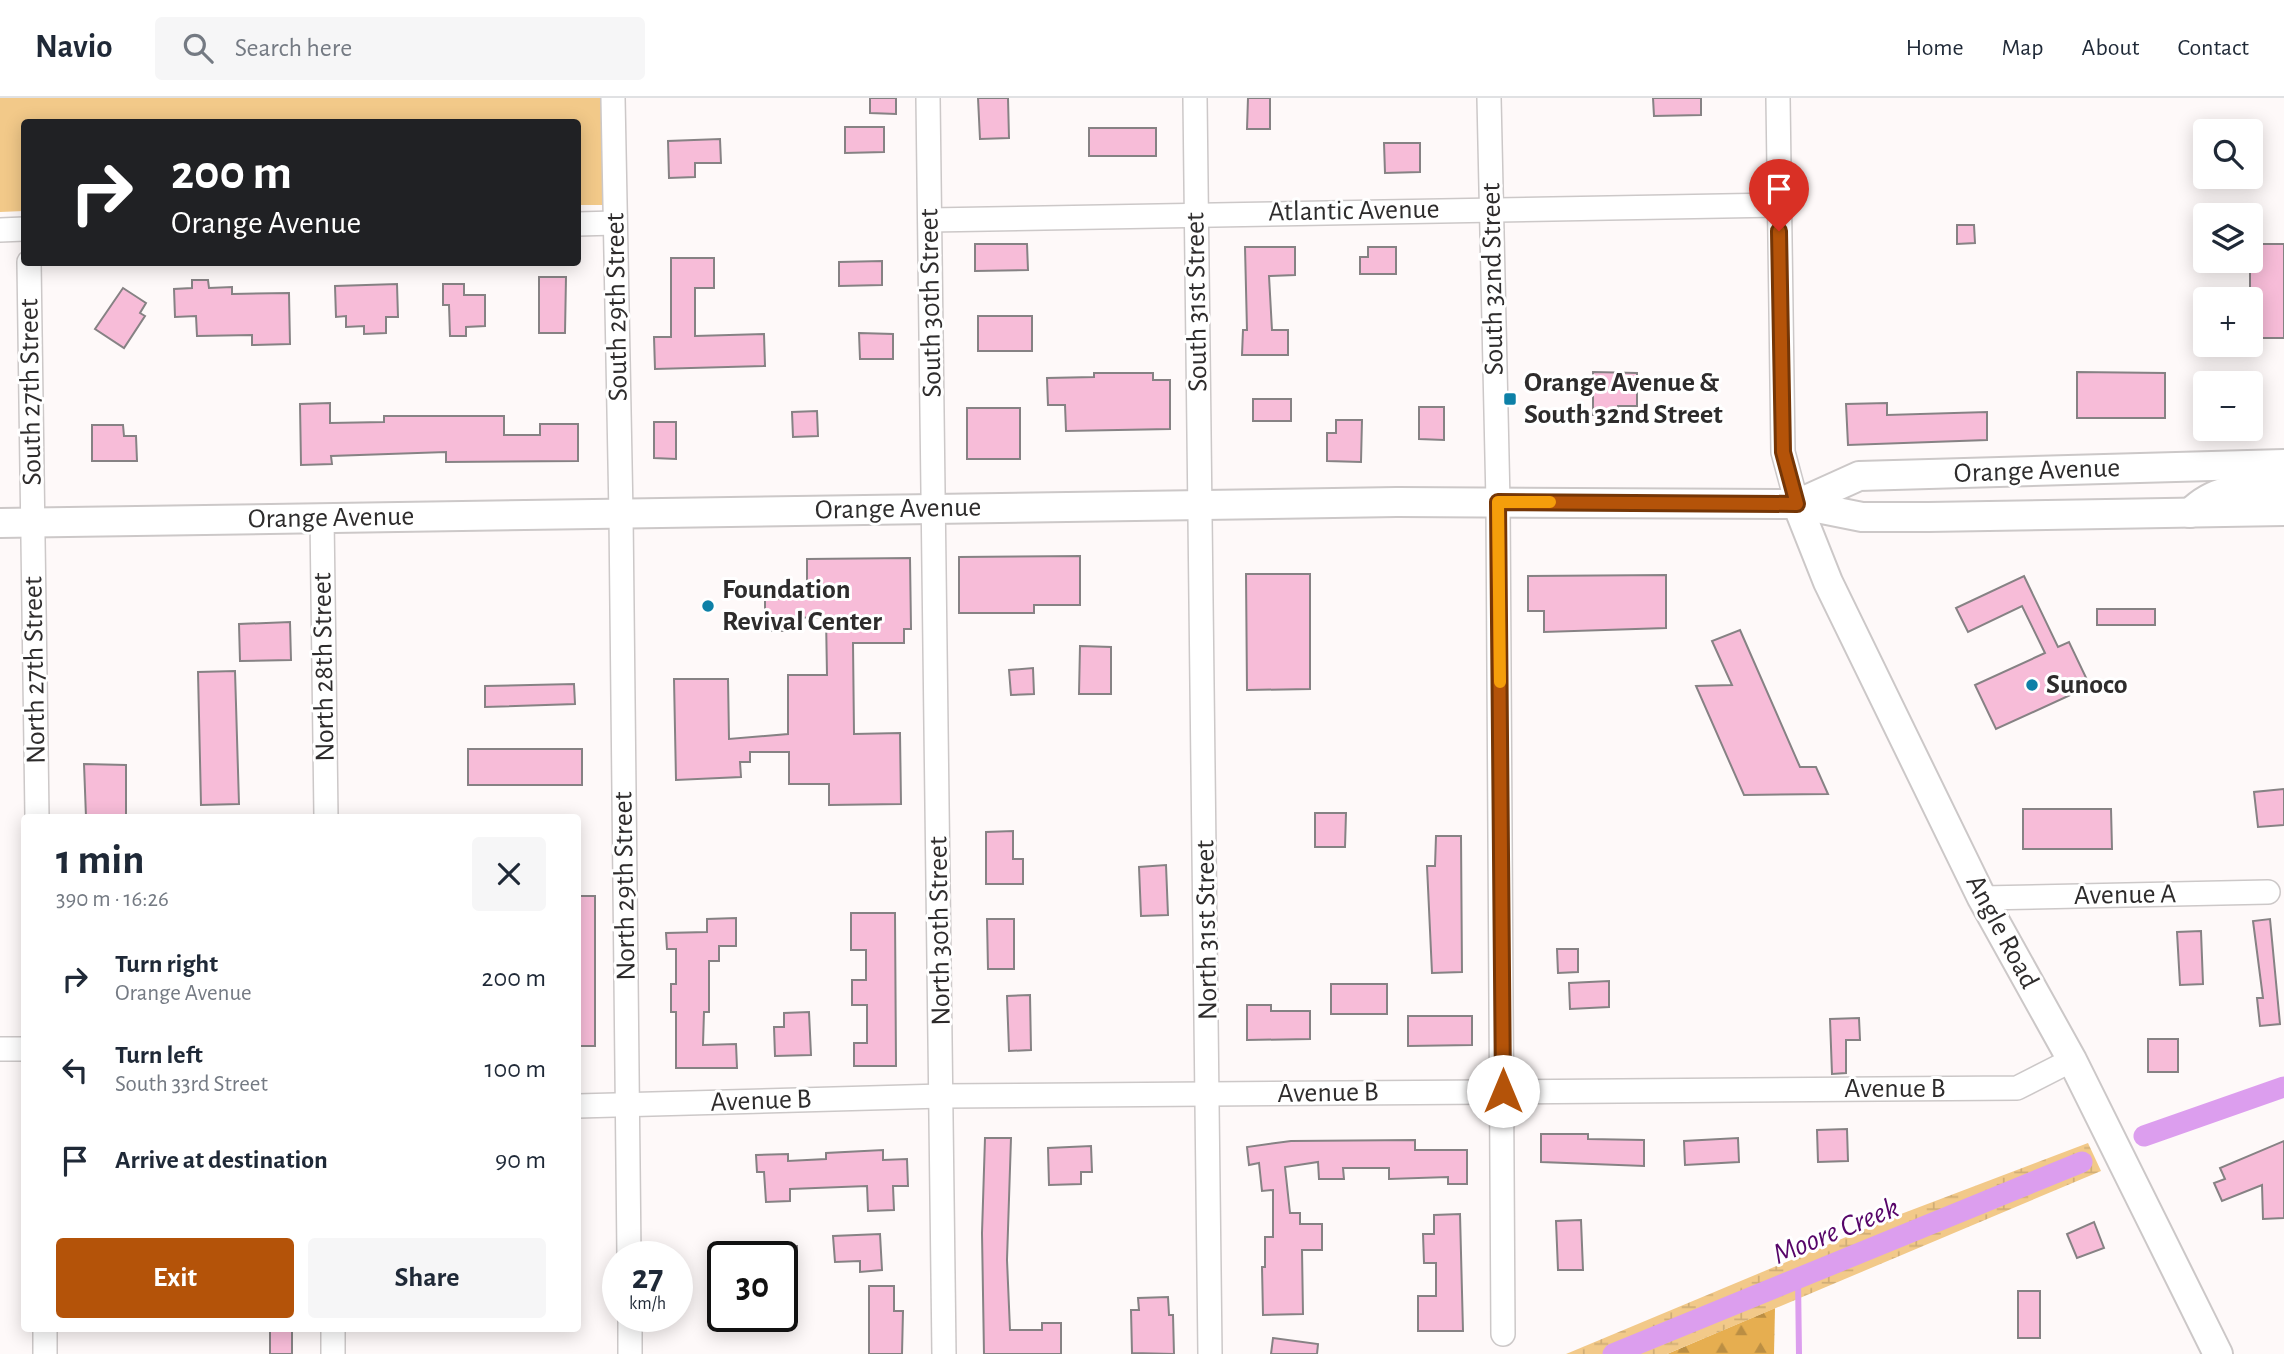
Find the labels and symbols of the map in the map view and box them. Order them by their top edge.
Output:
pin [1749,159,1809,231]
street label: South 32nd Street [1477,182,1509,376]
street label: Atlantic Avenue [1268,196,1440,226]
street label: South 30th Street [915,208,947,398]
street label: South 29th Street [601,212,633,402]
street label: South 31st Street [1181,212,1213,392]
street label: South 27th Street [15,298,47,486]
place label: Orange Avenue & South 32nd Street [1524,369,1723,429]
marker: Orange Avenue & South 32nd Street [1502,391,1518,407]
street label: Orange Avenue [1953,454,2121,488]
street label: Orange Avenue [815,494,981,524]
street label: Orange Avenue [248,503,414,533]
street label: North 28th Street [308,572,340,762]
street label: North 27th Street [19,576,51,764]
place label: Foundation Revival Center [722,576,882,636]
marker: Foundation Revival Center [700,598,716,614]
place label: Sunoco [2046,671,2128,699]
marker: Sunoco [2024,677,2040,693]
street label: North 29th Street [609,791,641,981]
street label: North 30th Street [924,836,956,1026]
street label: North 31st Street [1191,840,1223,1020]
street label: Angle Road [1961,871,2043,993]
street label: Avenue A [2074,880,2176,910]
position arrow [1466,1054,1540,1128]
street label: Avenue B [1844,1075,1946,1103]
street label: Avenue B [1277,1078,1379,1108]
street label: Avenue B [710,1085,812,1117]
water label: Moore Creek [1769,1192,1903,1270]
speed limit sign: 30 [707,1241,798,1332]

